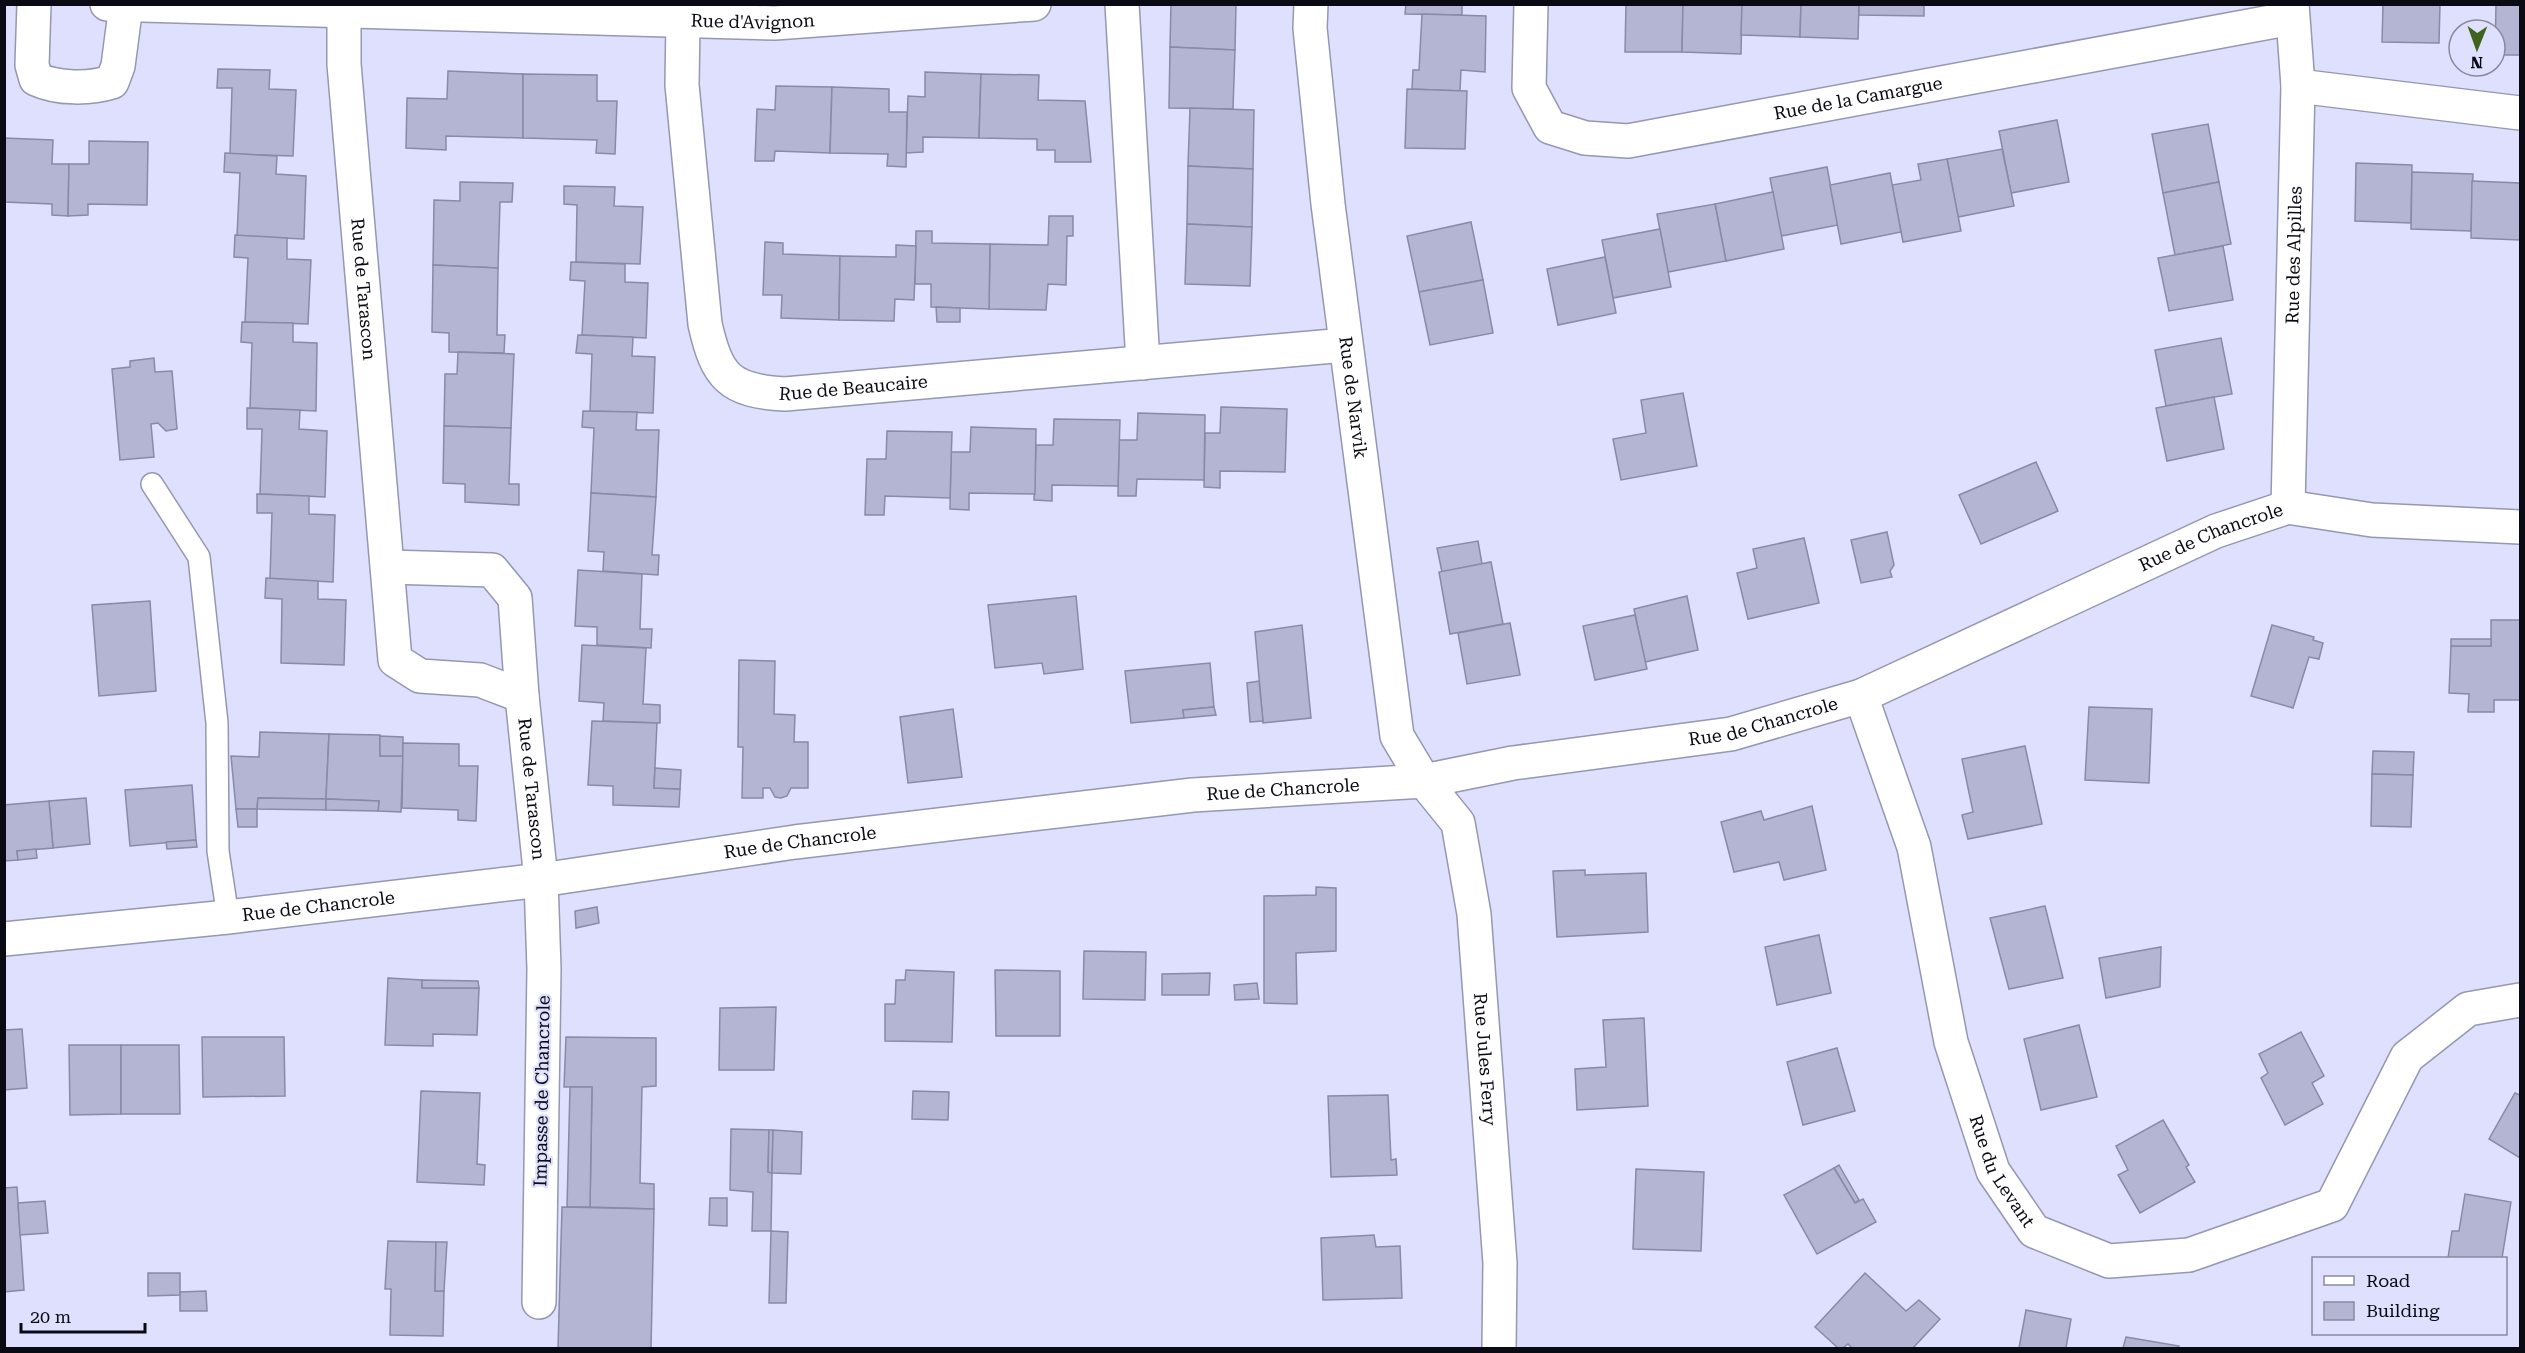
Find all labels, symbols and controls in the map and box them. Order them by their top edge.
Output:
street label: Rue d'Avignon [690,9,816,33]
north arrow [2447,18,2507,78]
text: N [2470,53,2483,72]
street label: Rue de la Camargue [1772,72,1944,124]
street label: Rue des Alpilles [2281,186,2306,324]
street label: Rue de Tarascon [347,217,380,361]
street label: Rue de Narvik [1335,335,1372,460]
street label: Rue de Beaucaire [778,371,929,404]
street label: Rue de Chancrole [2135,498,2286,575]
street label: Rue de Chancrole [1687,692,1840,750]
street label: Rue de Tarascon [514,717,550,861]
street label: Rue de Chancrole [1206,774,1360,804]
street label: Rue de Chancrole [722,821,877,863]
street label: Rue de Chancrole [241,886,396,925]
street label: Rue Jules Ferry [1470,992,1501,1127]
street label: Impasse de Chancrole [529,995,554,1187]
street label: Rue du Levant [1965,1112,2039,1231]
legend [2312,1257,2507,1335]
text: Road [2366,1270,2411,1291]
scale bar [21,1296,146,1334]
text: Building [2366,1300,2440,1321]
text: 20 m [30,1306,71,1327]

